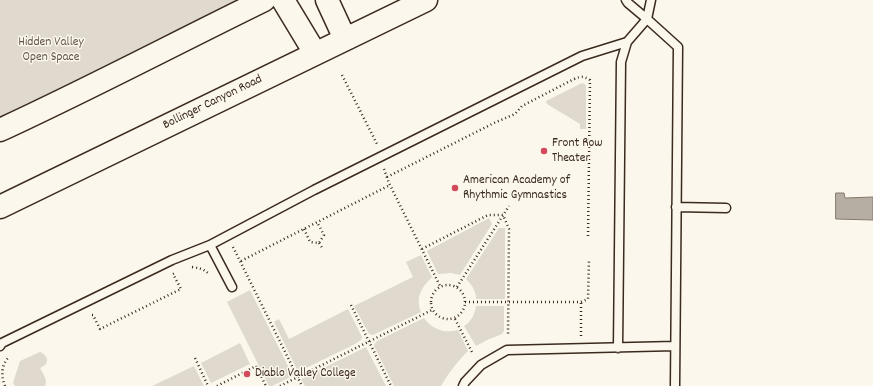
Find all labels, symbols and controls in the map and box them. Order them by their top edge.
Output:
park label: Hidden Valley Open Space [18,35,84,66]
street label: Bollinger Canyon Road [161,72,265,134]
place label: Front Row Theater [552,136,603,167]
marker: Front Row Theater [539,146,549,156]
place label: American Academy of Rhythmic Gymnastics [463,173,570,204]
marker: American Academy of Rhythmic Gymnastics [450,183,460,193]
place label: Diablo Valley College [255,366,356,382]
marker: Diablo Valley College [242,369,252,379]

